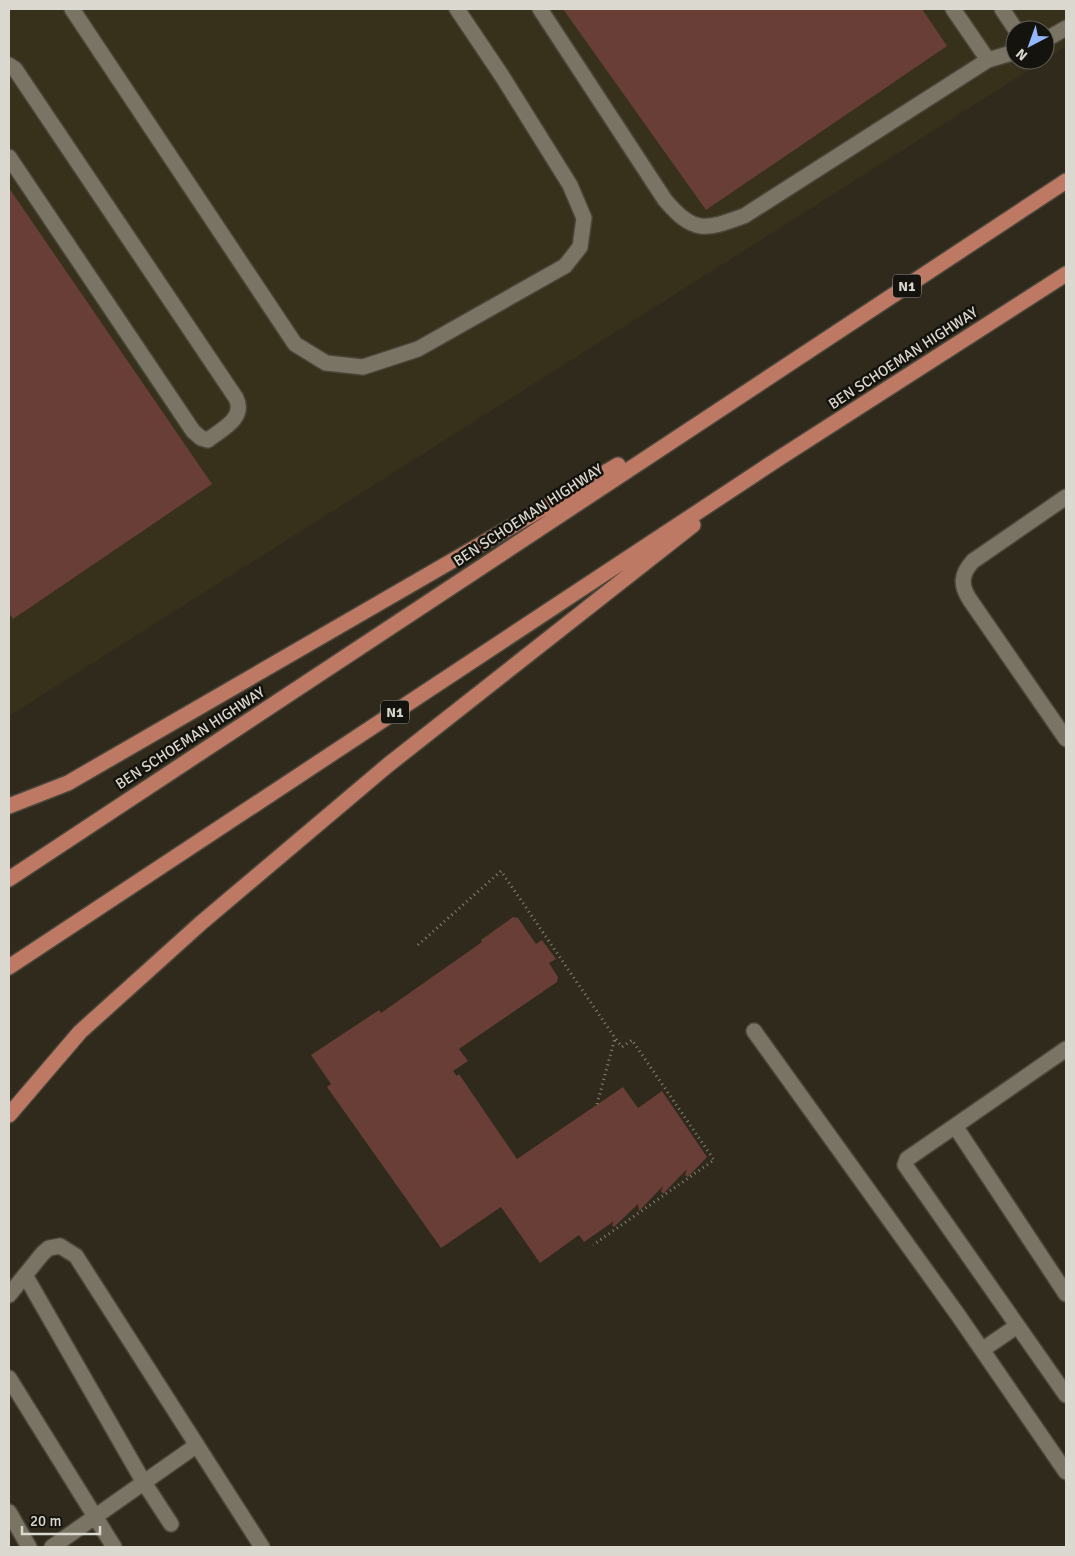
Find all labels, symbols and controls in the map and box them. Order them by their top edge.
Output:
north arrow [1005,20,1055,70]
text: N [1013,45,1031,64]
road number: N1 [893,274,921,298]
street label: BEN SCHOEMAN HIGHWAY [825,303,981,413]
street label: BEN SCHOEMAN HIGHWAY [450,460,606,570]
street label: BEN SCHOEMAN HIGHWAY [112,683,268,793]
road number: N1 [381,700,409,724]
scale bar [22,1504,100,1536]
text: 20 m [30,1512,61,1530]

